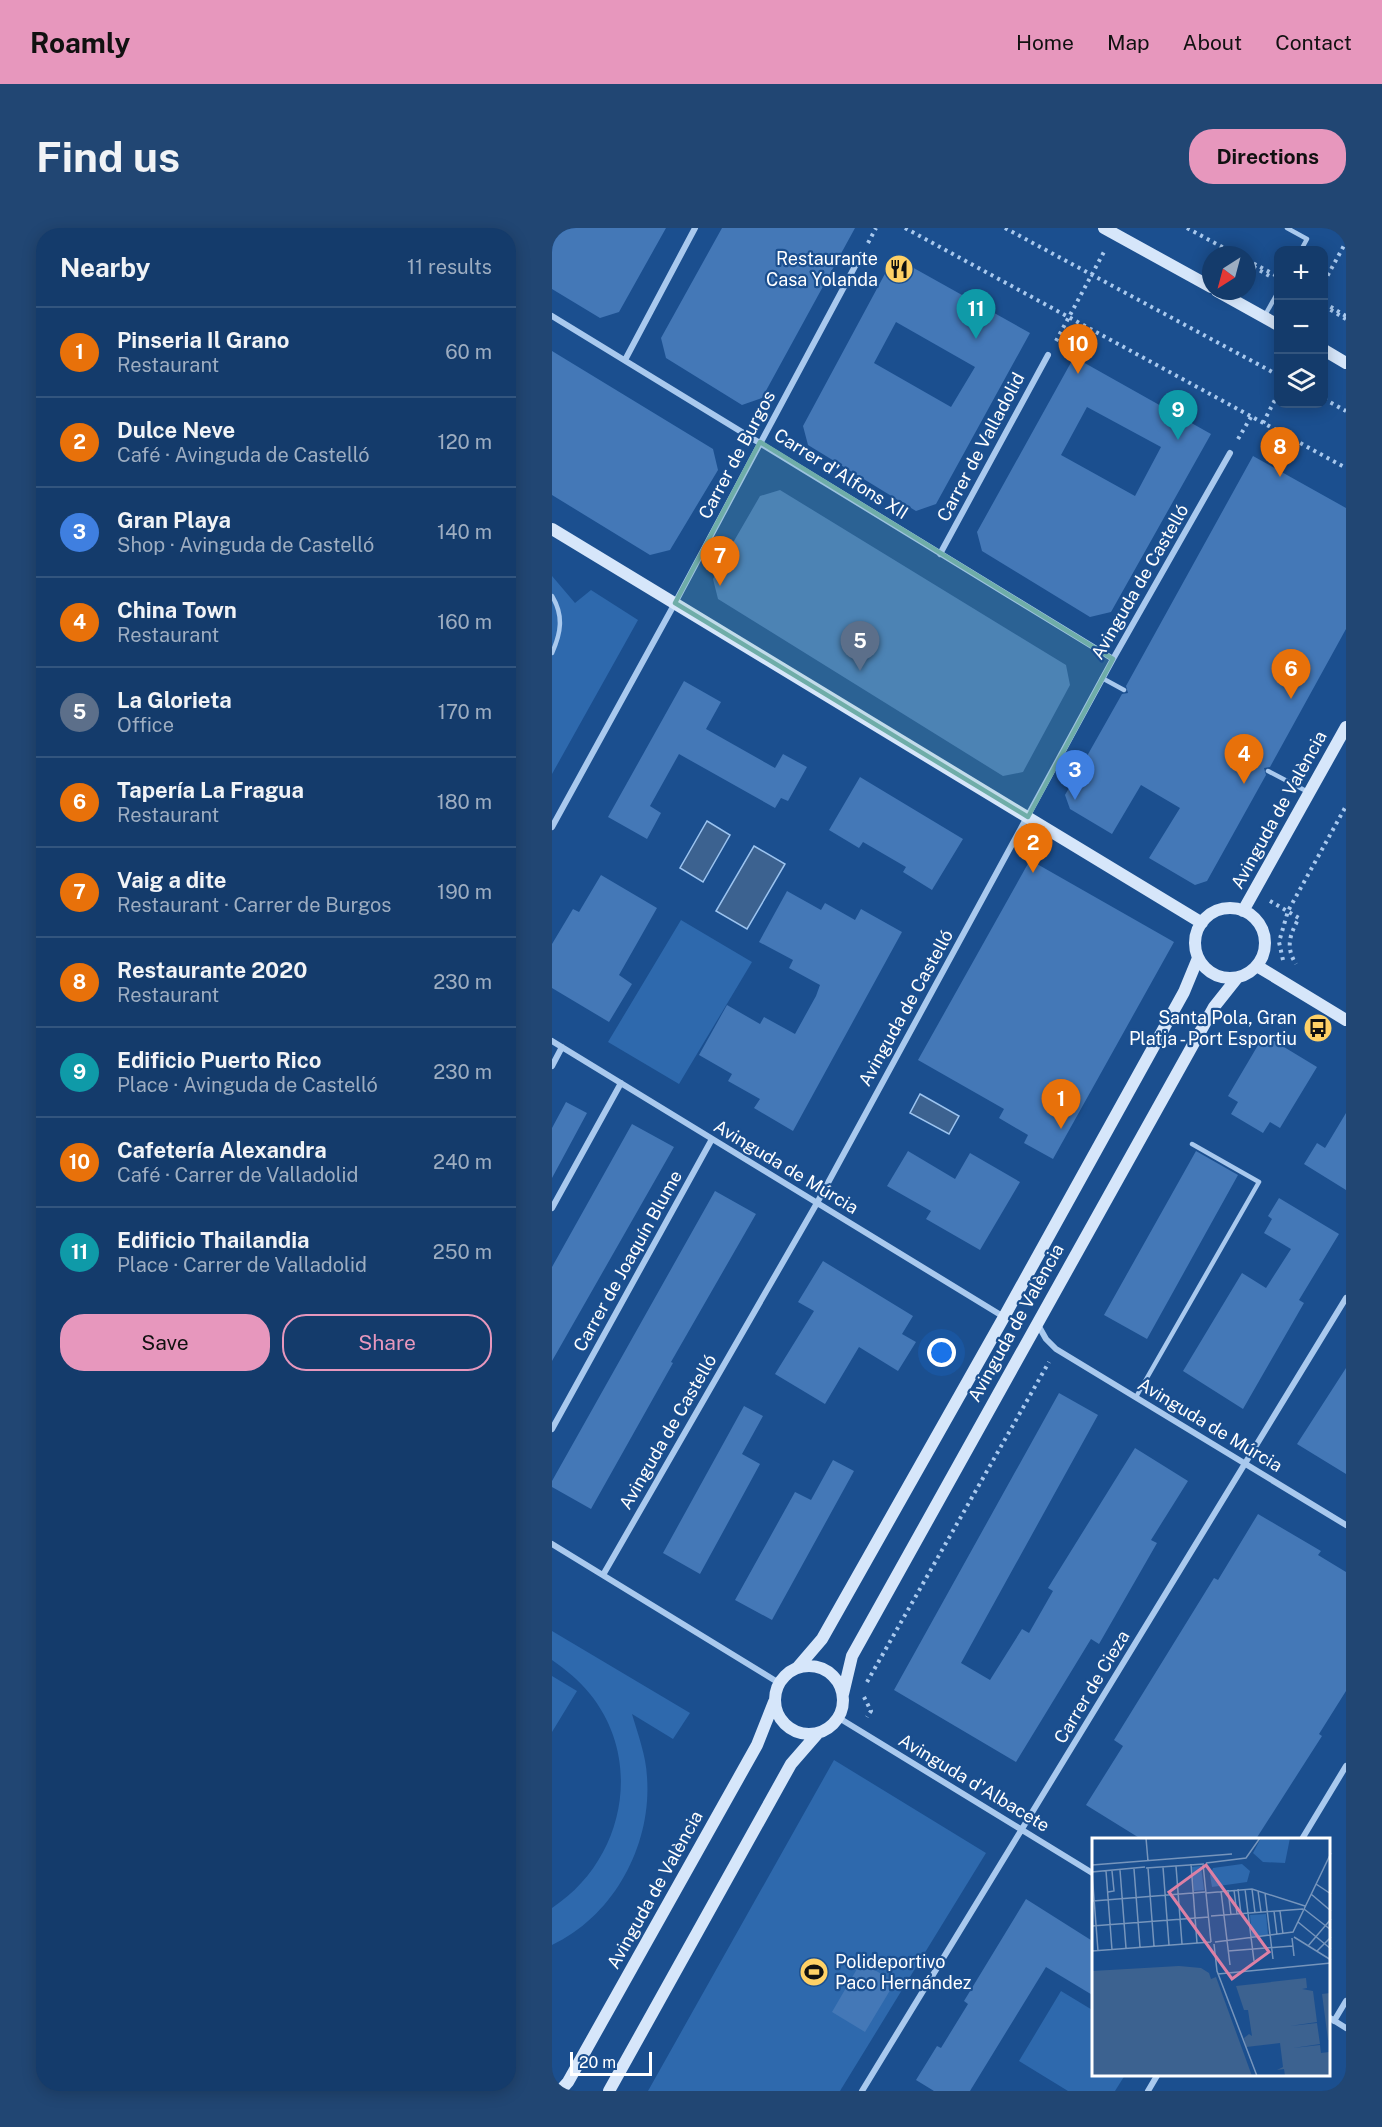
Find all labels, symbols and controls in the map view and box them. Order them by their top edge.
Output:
text: Roamly [30,26,130,59]
text: Home [1016,30,1074,55]
text: Map [1107,30,1150,55]
text: About [1183,30,1242,55]
text: Contact [1275,30,1352,55]
button: Directions [1189,129,1346,184]
text: Find us [36,132,180,181]
north arrow [1202,246,1256,300]
map controls [1274,246,1328,408]
button: + [1274,246,1328,300]
place label: Restaurante Casa Yolanda [766,248,878,290]
text: Nearby [60,252,150,283]
restaurant icon: Restaurante Casa Yolanda [883,253,915,285]
text: 11 results [407,255,492,279]
pin: 11 [956,290,996,339]
button: − [1274,300,1328,354]
pin: 10 [1058,324,1098,374]
text: Pinseria Il Grano [117,327,290,353]
text: 1 [75,340,84,364]
text: 60 m [445,340,492,364]
text: Restaurant [117,353,219,377]
button: layers [1274,354,1328,408]
street label: Carrer de Valladolid [932,369,1029,525]
street label: Carrer de Burgos [694,387,779,522]
pin: 9 [1158,390,1198,440]
text: Dulce Neve [117,417,235,443]
street label: Carrer d'Alfons XII [770,424,912,523]
pin: 8 [1260,428,1300,477]
text: 2 [73,430,86,454]
text: 120 m [438,430,492,454]
text: Café · Avinguda de Castelló [117,443,370,467]
street label: Avinguda de Castelló [1087,501,1193,663]
text: Gran Playa [117,507,231,533]
text: 3 [73,520,86,544]
text: 140 m [437,520,492,544]
text: Shop · Avinguda de Castelló [117,533,374,557]
pin: 7 [700,536,740,586]
text: China Town [117,597,237,623]
text: 4 [73,610,86,634]
text: 160 m [437,610,492,634]
pin: 5 [840,622,880,671]
text: Restaurant [117,623,219,647]
pin: 6 [1272,650,1310,699]
text: La Glorieta [117,687,232,713]
text: 5 [73,700,86,724]
text: 170 m [438,700,492,724]
text: Office [117,713,174,737]
street label: Avinguda de València [1226,727,1331,893]
pin: 4 [1224,734,1264,784]
pin: 3 [1056,750,1094,800]
text: Tapería La Fragua [117,777,304,803]
text: 6 [73,790,86,814]
text: 180 m [437,790,492,814]
text: Restaurant [117,803,219,827]
pin: 2 [1014,824,1052,873]
text: Vaig a dite [117,867,226,893]
text: 7 [73,880,86,904]
text: 190 m [437,880,492,904]
text: Restaurant · Carrer de Burgos [117,893,392,917]
street label: Avinguda de Castelló [854,926,957,1090]
text: Restaurante 2020 [117,957,307,983]
text: 8 [73,970,86,994]
text: 230 m [433,970,492,994]
text: Restaurant [117,983,219,1007]
place label: Santa Pola, Gran Platja - Port Esportiu [1129,1007,1297,1049]
bus stop icon: Santa Pola, Gran Platja - Port Esportiu [1302,1012,1334,1044]
text: Edificio Puerto Rico [117,1047,321,1073]
text: 9 [73,1060,86,1084]
text: 230 m [433,1060,492,1084]
text: Place · Avinguda de Castelló [117,1073,378,1097]
pin: 1 [1042,1080,1080,1129]
street label: Avinguda de Múrcia [710,1115,862,1218]
text: Cafetería Alexandra [117,1137,327,1163]
text: 10 [69,1150,90,1174]
text: 240 m [433,1150,492,1174]
text: Café · Carrer de Valladolid [117,1163,358,1187]
street label: Carrer de Joaquín Blume [569,1167,686,1355]
text: Edificio Thailandia [117,1227,310,1253]
text: 11 [71,1240,88,1264]
text: 250 m [433,1240,492,1264]
street label: Avinguda de València [963,1240,1068,1406]
text: Place · Carrer de Valladolid [117,1253,367,1277]
button: Save [60,1314,270,1371]
button: Share [282,1314,492,1371]
your location [927,1338,956,1367]
street label: Avinguda de Castelló [615,1351,721,1513]
street label: Avinguda de Múrcia [1134,1373,1286,1476]
street label: Carrer de Cieza [1050,1626,1134,1747]
street label: Avinguda d'Albacete [895,1729,1053,1836]
street label: Avinguda de València [602,1807,707,1973]
inset map [1092,1838,1331,2076]
place label: Polideportivo Paco Hernández [835,1951,971,1993]
sports icon: Polideportivo Paco Hernández [798,1956,830,1988]
scale bar [570,2049,652,2076]
text: 20 m [579,2053,616,2072]

